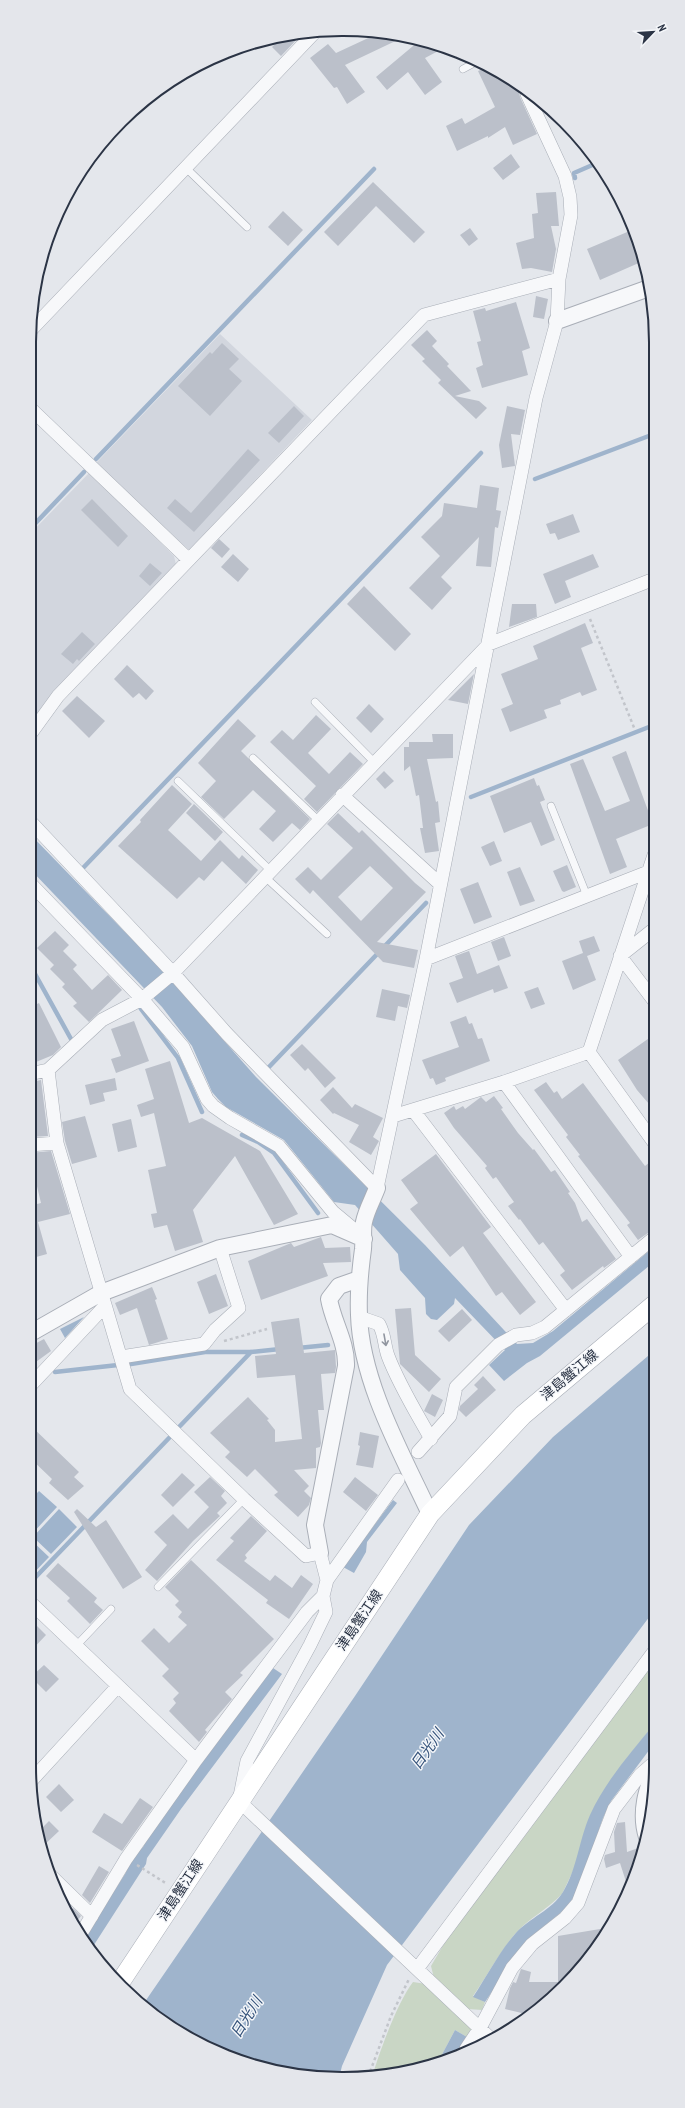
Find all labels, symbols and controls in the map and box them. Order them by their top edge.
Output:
north arrow [633,12,673,52]
text: N [654,22,670,33]
one-way arrow [382,1333,390,1346]
street label: 津島蟹江線 [536,1346,602,1404]
street label: 津島蟹江線 [332,1586,386,1654]
water label: 日光川 [406,1723,449,1773]
street label: 津島蟹江線 [153,1856,207,1924]
water label: 日光川 [226,1991,267,2041]

